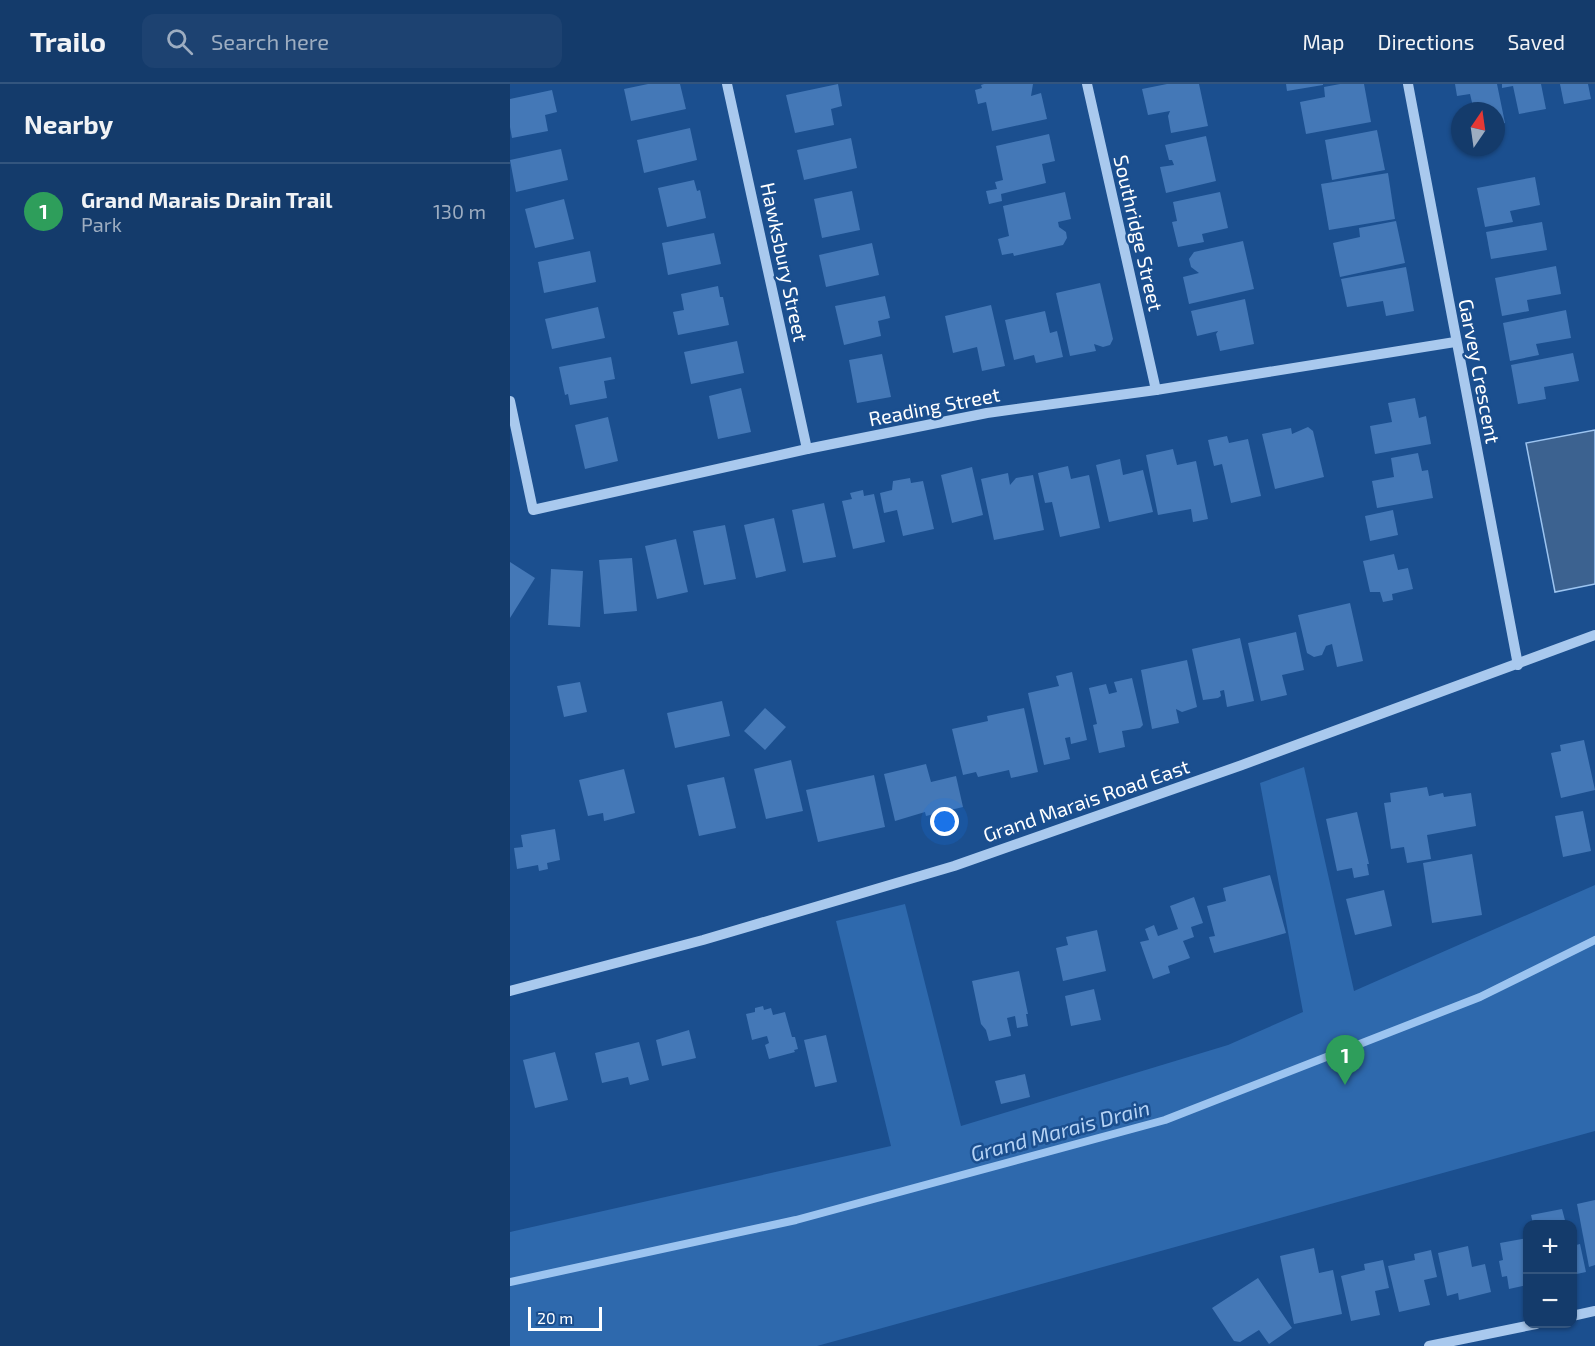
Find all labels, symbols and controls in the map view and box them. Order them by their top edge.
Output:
search box [142,14,562,68]
text: Trailo [30,24,106,58]
icon: search [163,25,196,58]
text: Search here [211,28,329,54]
text: Map [1302,29,1345,54]
text: Directions [1378,29,1474,54]
text: Saved [1507,29,1565,54]
north arrow [1451,102,1505,156]
text: Nearby [24,108,113,139]
street label: Southridge Street [1109,153,1169,314]
street label: Hawksbury Street [756,180,814,344]
text: Grand Marais Drain Trail [81,186,332,212]
text: 1 [39,199,48,223]
text: 130 m [433,199,486,223]
text: Park [81,212,122,236]
street label: Garvey Crescent [1454,297,1506,446]
street label: Reading Street [866,381,1002,430]
street label: Grand Marais Road East [980,753,1193,847]
your location [930,807,959,836]
pin: 1 [1326,1036,1364,1085]
water label: Grand Marais Drain [968,1094,1152,1166]
map controls [1523,1220,1577,1328]
button: + [1523,1220,1577,1274]
button: − [1523,1274,1577,1328]
scale bar [528,1304,602,1332]
text: 20 m [537,1308,573,1327]

